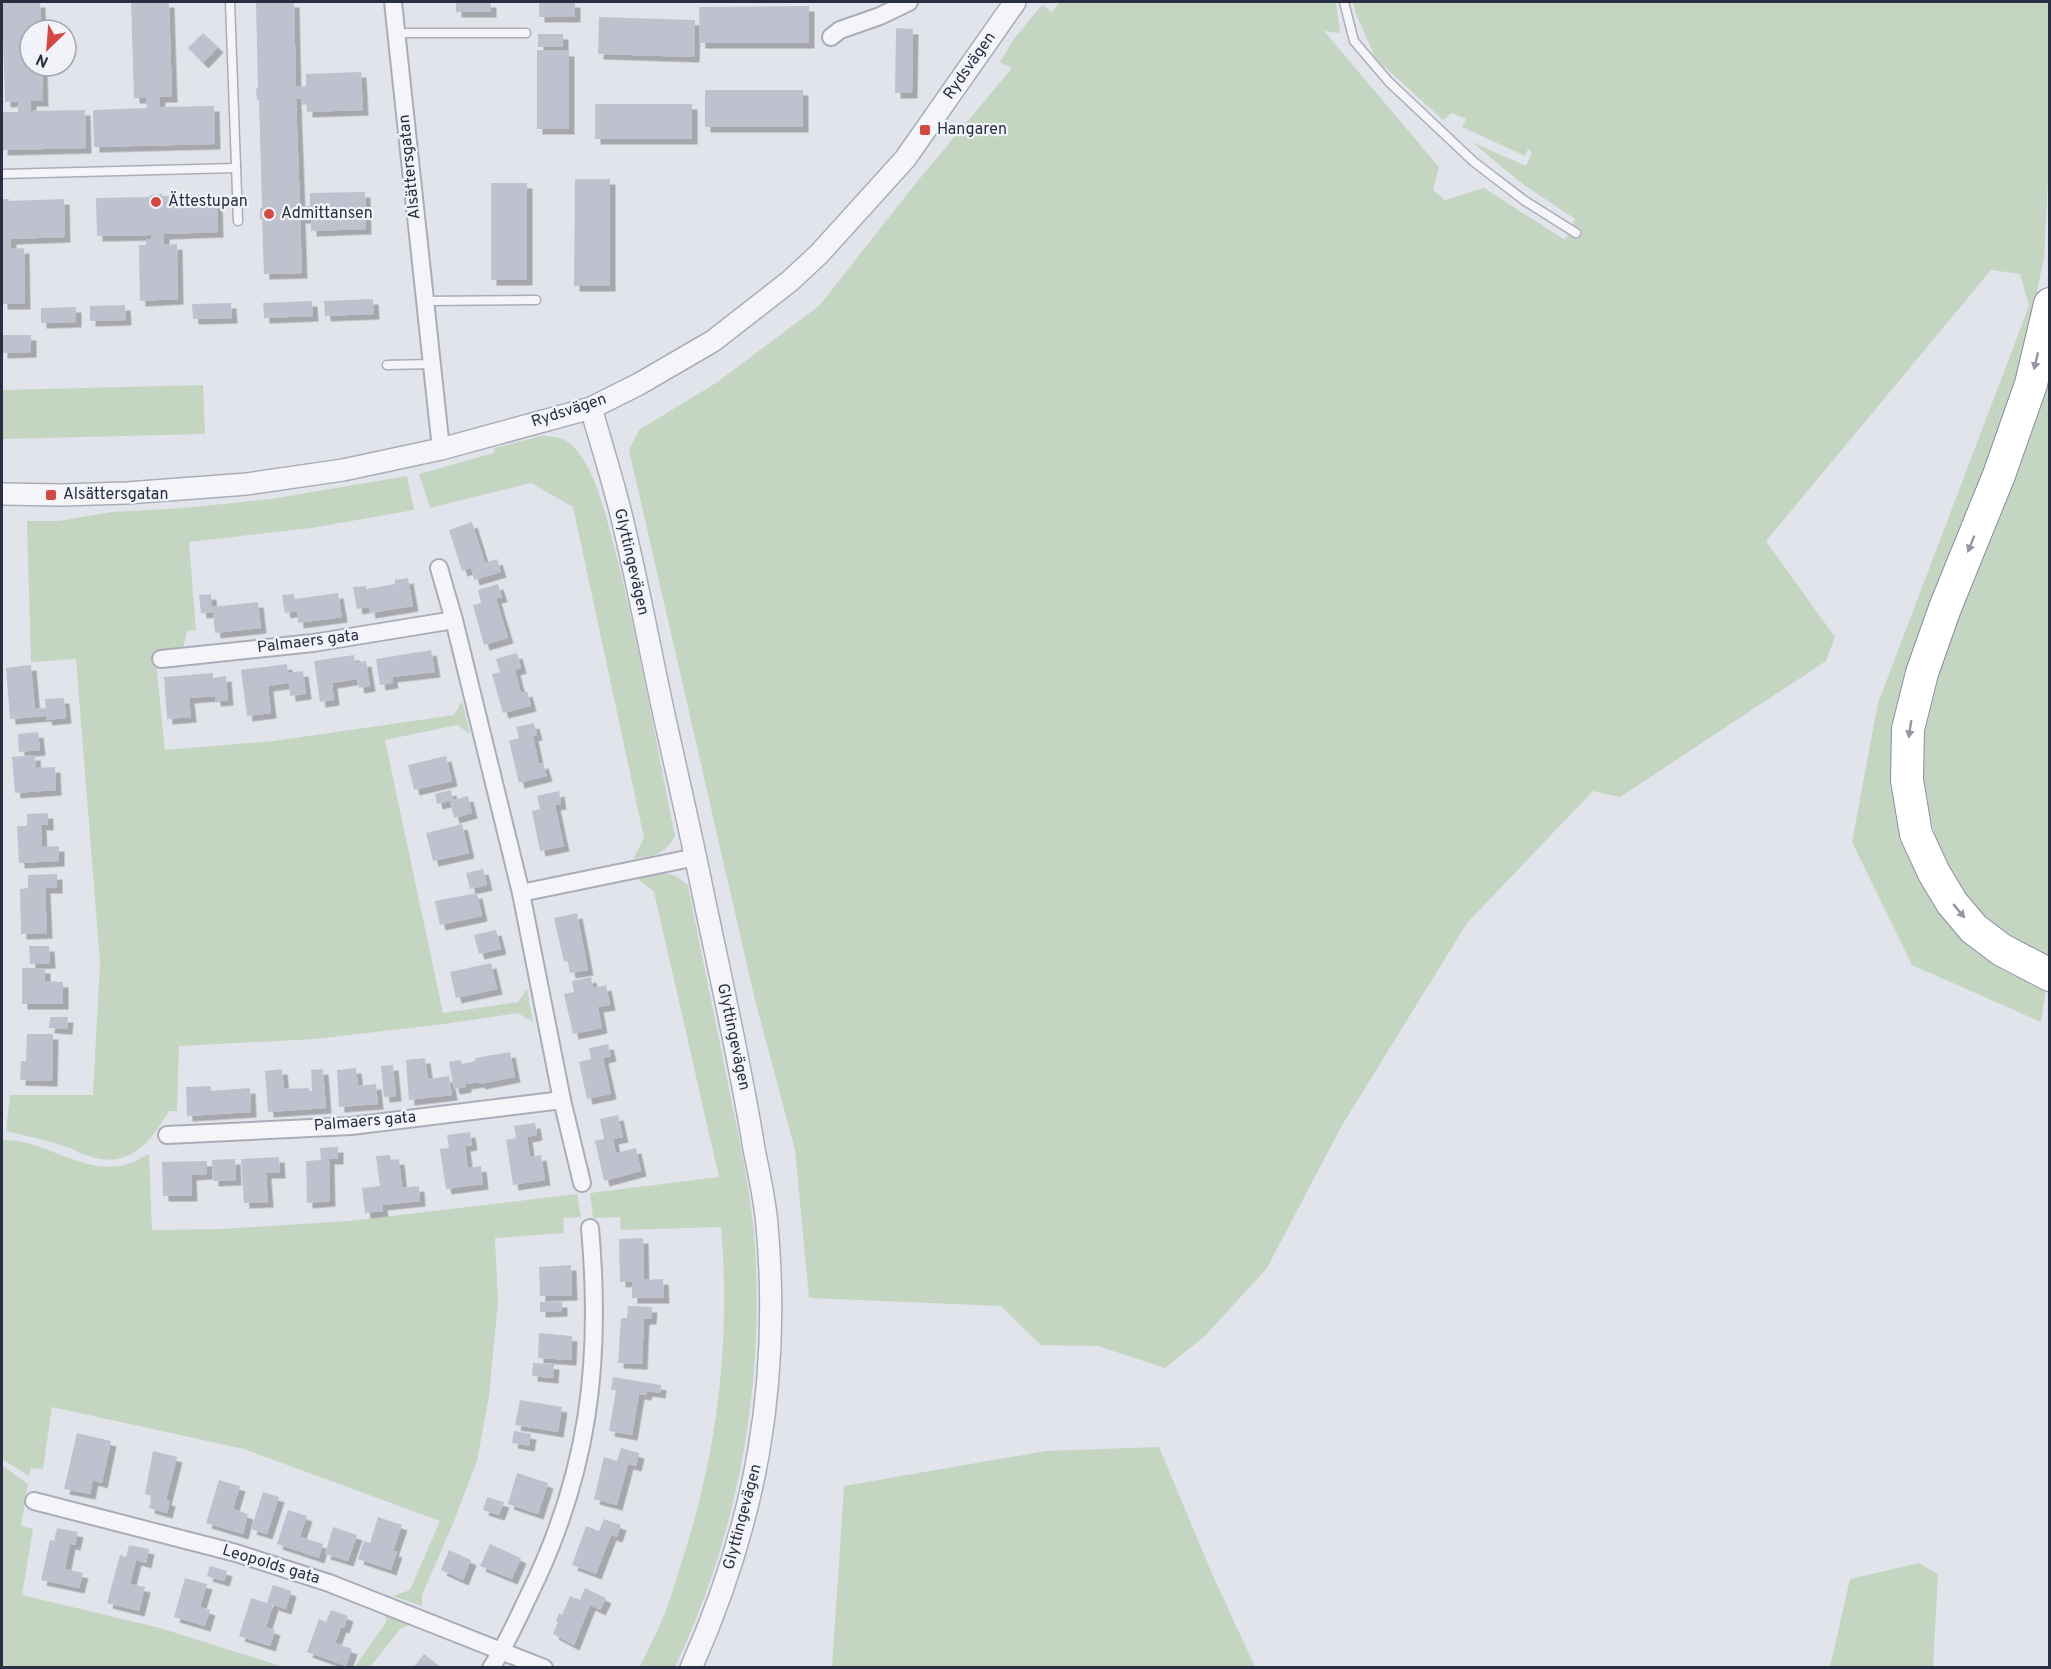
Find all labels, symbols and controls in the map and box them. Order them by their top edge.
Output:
north arrow [18,18,78,78]
street label: Rydsvägen [939,28,1001,104]
text: N [33,48,52,71]
street label: Alsättersgatan [395,113,425,221]
place label: Hangaren [937,120,1007,140]
marker: Hangaren [918,123,932,137]
place label: Ättestupan [168,191,248,212]
marker: Ättestupan [149,195,163,209]
place label: Admittansen [281,204,373,224]
marker: Admittansen [262,207,276,221]
one-way arrow [2031,352,2041,370]
street label: Rydsvägen [529,389,609,433]
place label: Alsättersgatan [63,485,169,505]
marker: Alsättersgatan [44,488,58,502]
street label: Glyttingevägen [609,507,653,617]
one-way arrow [1966,535,1975,553]
street label: Palmaers gata [256,626,360,658]
one-way arrow [1905,719,1914,738]
one-way arrow [1952,903,1965,918]
street label: Glyttingevägen [712,982,754,1092]
street label: Palmaers gata [313,1108,417,1136]
street label: Glyttingevägen [719,1462,767,1572]
street label: Leopolds gata [220,1541,322,1589]

